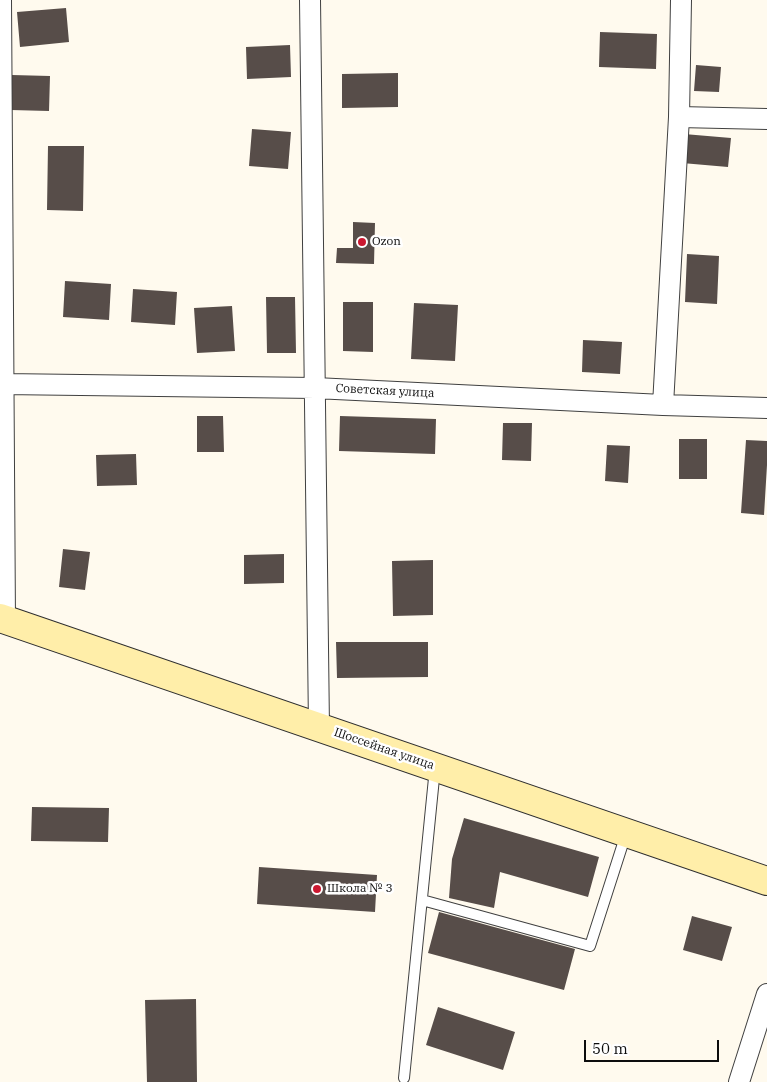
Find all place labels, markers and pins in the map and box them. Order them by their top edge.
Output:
place label: Ozon [372,235,401,249]
marker: Ozon [356,236,368,248]
place label: Школа № 3 [327,882,393,896]
marker: Школа № 3 [311,883,323,895]

